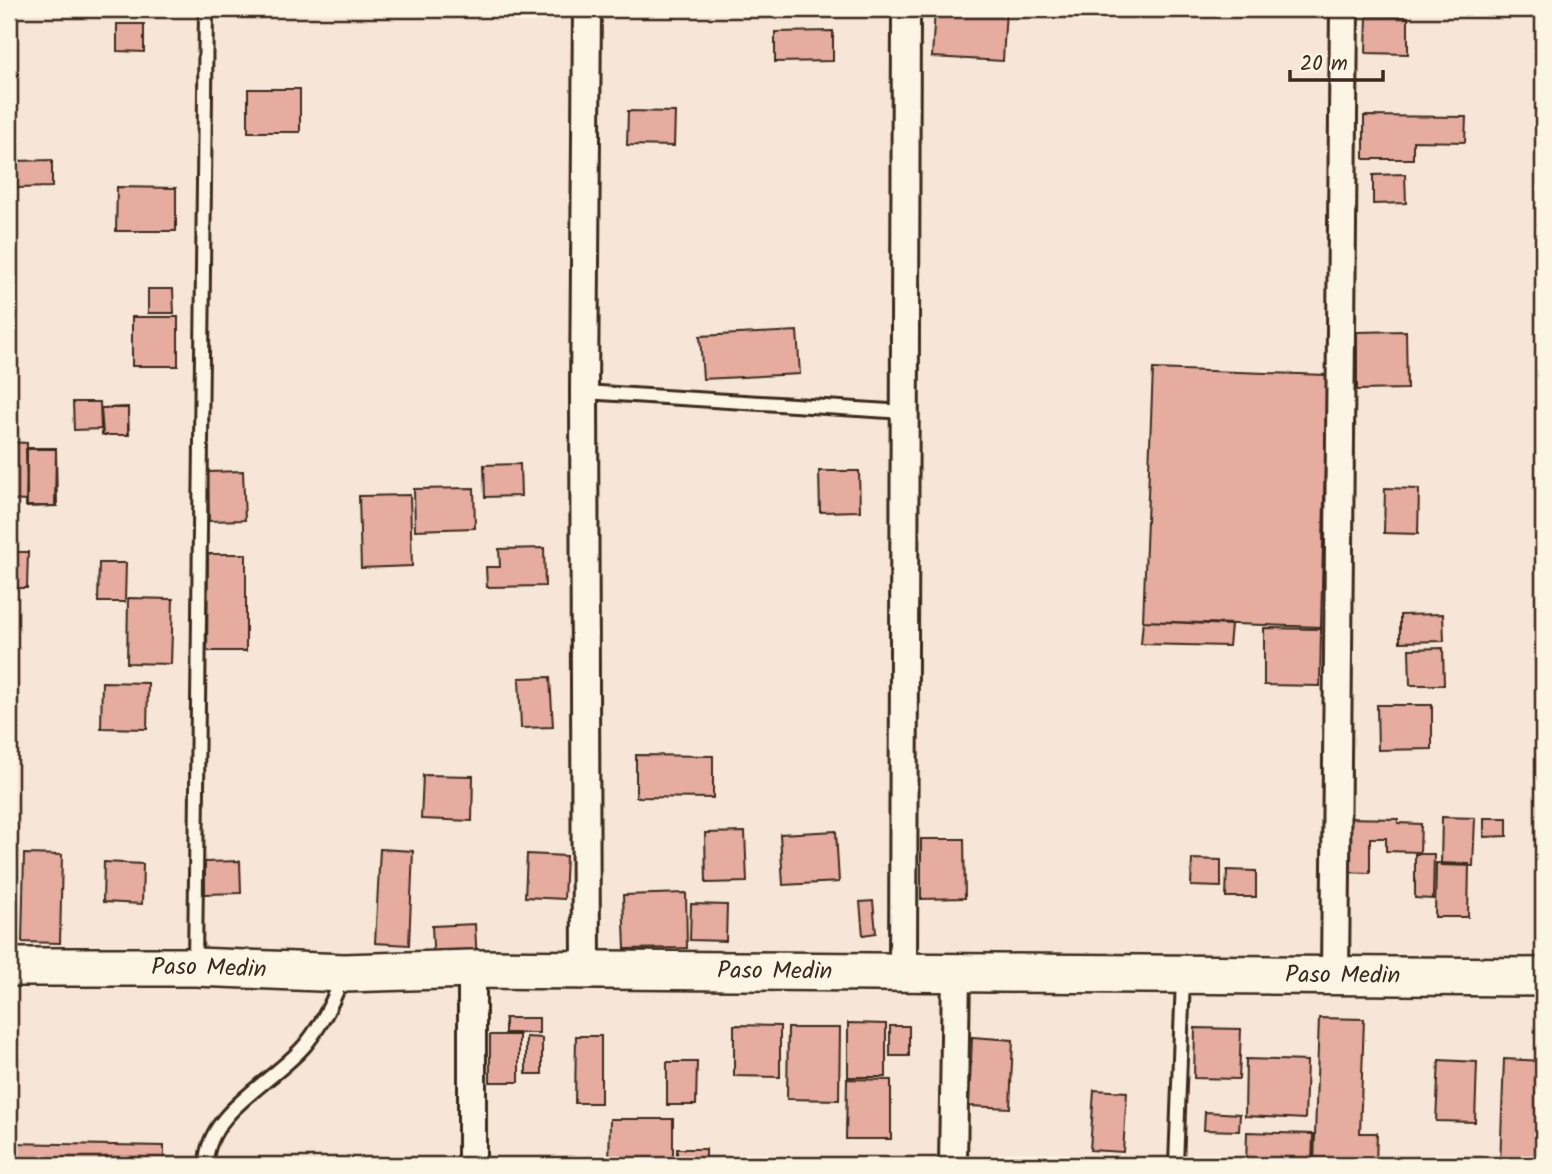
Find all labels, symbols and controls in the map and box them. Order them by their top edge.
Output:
scale bar [1290,38,1382,82]
text: 20 m [1300,48,1348,81]
street label: Paso Medin [151,948,267,989]
street label: Paso Medin [717,951,833,991]
street label: Paso Medin [1285,956,1401,995]

